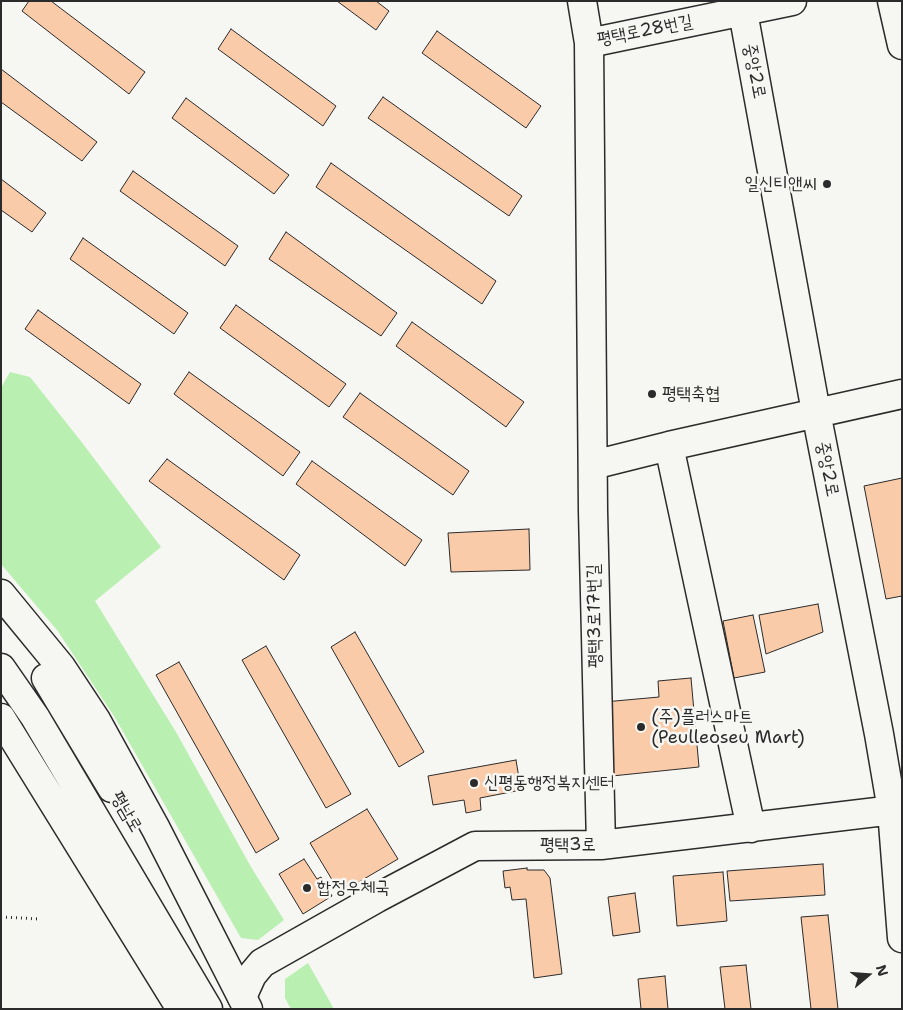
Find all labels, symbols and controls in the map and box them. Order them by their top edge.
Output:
street label: 평택로28번길 [595,11,695,51]
street label: 중앙2로 [738,41,770,101]
place label: 일신티앤씨 [745,173,817,195]
marker: 일신티앤씨 [821,178,833,190]
place label: 평택축협 [662,383,720,405]
marker: 평택축협 [646,388,658,400]
street label: 중앙2로 [811,439,843,499]
street label: 평택3로17번길 [583,564,607,668]
place label: (주)플러스마트 (Peulleoseu Mart) [651,706,805,749]
marker: (주)플러스마트 (Peulleoseu Mart) [635,721,647,733]
place label: 신평동행정복지센터 [484,772,614,794]
marker: 신평동행정복지센터 [468,777,480,789]
street label: 평남로 [106,788,146,836]
street label: 평택3로 [540,834,596,856]
place label: 합정우체국 [317,877,389,899]
marker: 합정우체국 [301,882,313,894]
north arrow [843,950,893,1000]
text: N [872,962,893,978]

